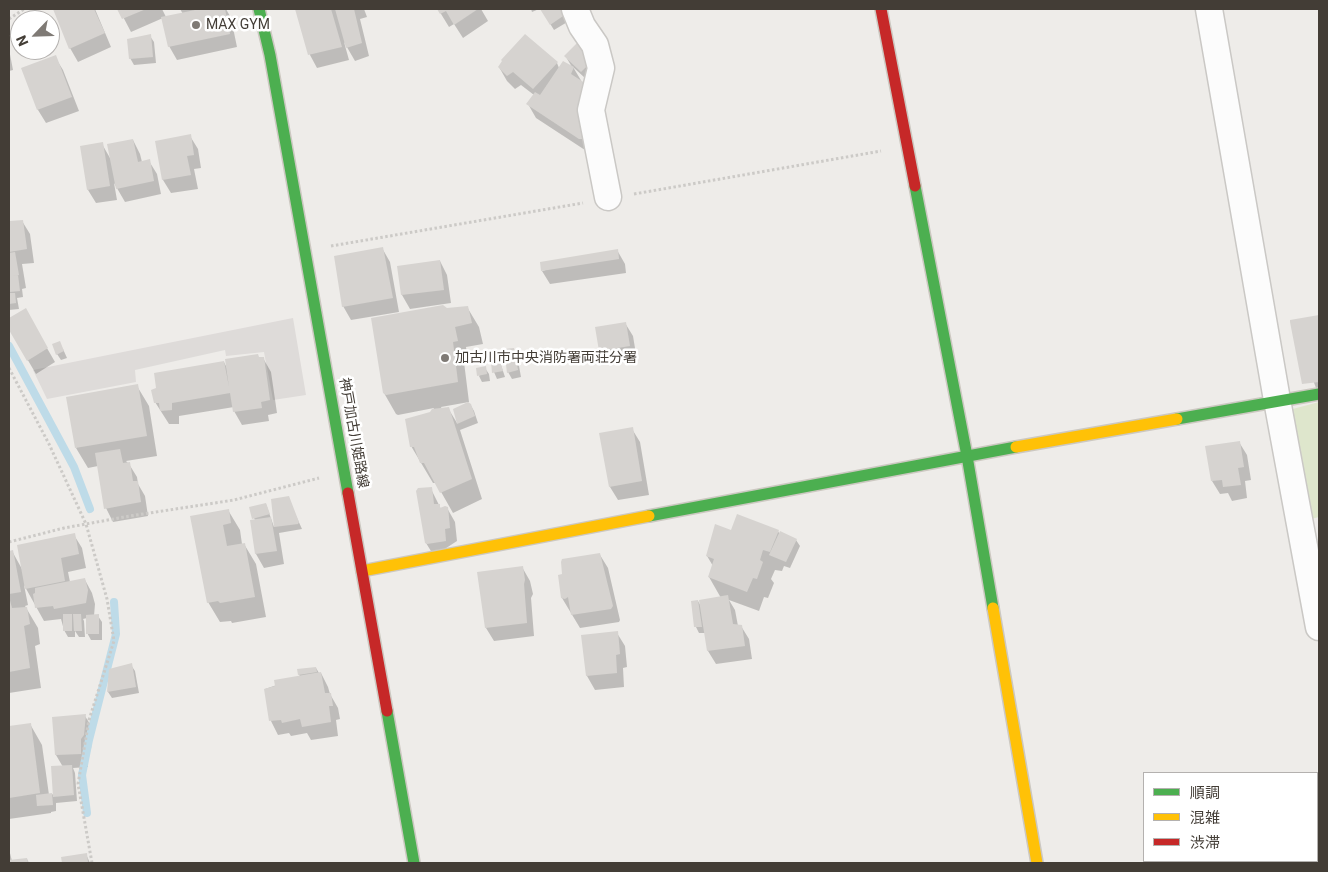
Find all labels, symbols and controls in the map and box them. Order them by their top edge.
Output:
north arrow [10,10,60,60]
place label: MAX GYM [206,17,270,33]
marker: MAX GYM [190,19,202,31]
text: N [13,33,32,48]
place label: 加古川市中央消防署両荘分署 [455,350,637,366]
marker: 加古川市中央消防署両荘分署 [439,352,451,364]
street label: 神戸加古川姫路線 [335,376,371,490]
legend [1143,772,1318,862]
text: 順調 [1190,784,1220,802]
text: 混雑 [1190,809,1220,827]
text: 渋滞 [1190,834,1220,852]

